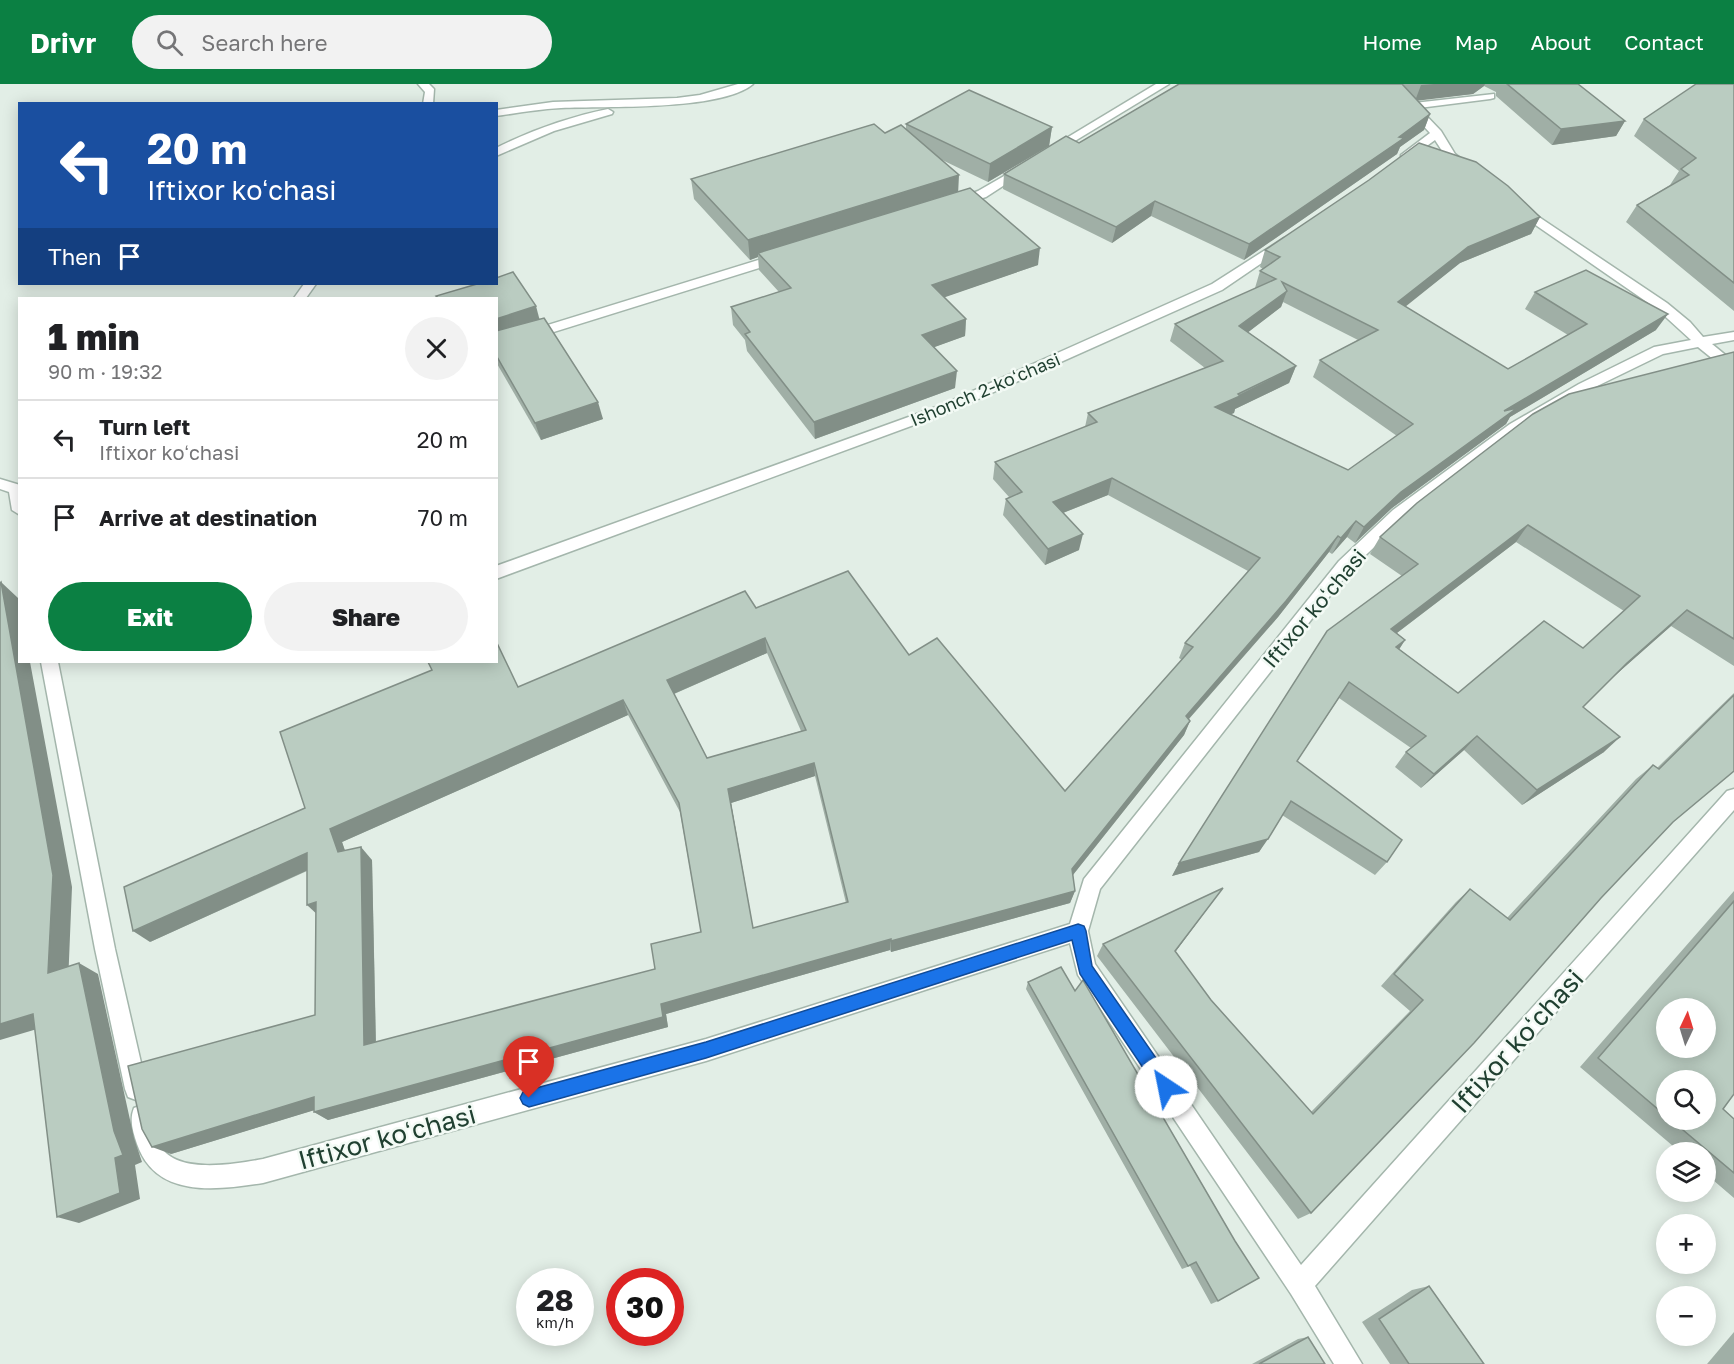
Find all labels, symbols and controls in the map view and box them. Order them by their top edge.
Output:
search box [132,15,552,69]
text: Drivr [30,26,96,59]
icon: search [153,26,186,59]
text: Search here [201,29,327,56]
text: Home [1362,29,1422,55]
text: Map [1455,29,1498,55]
text: About [1531,29,1591,55]
text: Contact [1624,29,1704,55]
text: 20 m [147,123,247,173]
icon: left [48,126,126,204]
text: Iftixor koʻchasi [147,174,336,206]
icon: arrive [113,240,146,273]
text: Then [48,243,101,270]
text: 1 min [48,315,139,358]
button: close [405,317,468,380]
street label: Ishonch 2-koʻchasi [907,347,1063,431]
text: 90 m · 19:32 [48,359,162,383]
text: Turn left [99,413,190,440]
icon: left [48,423,81,456]
text: 20 m [417,426,468,453]
text: Iftixor koʻchasi [99,440,239,464]
icon: arrive [48,501,81,534]
text: Arrive at destination [99,504,317,531]
text: 70 m [418,504,468,531]
street label: Iftixor koʻchasi [1257,543,1371,673]
button: Exit [48,582,252,651]
button: Share [264,582,468,651]
street label: Iftixor koʻchasi [1444,963,1590,1119]
north arrow [1656,998,1716,1058]
map controls [1656,998,1716,1346]
pin [503,1036,554,1098]
icon: arrive [512,1045,545,1078]
position arrow [1134,1055,1198,1119]
button: search [1656,1070,1716,1130]
street label: Iftixor koʻchasi [295,1098,479,1176]
button: layers [1656,1142,1716,1202]
button: + [1656,1214,1716,1274]
speed limit sign: 30 [606,1268,684,1346]
text: 28 [536,1282,574,1318]
button: − [1656,1286,1716,1346]
text: km/h [536,1313,574,1331]

